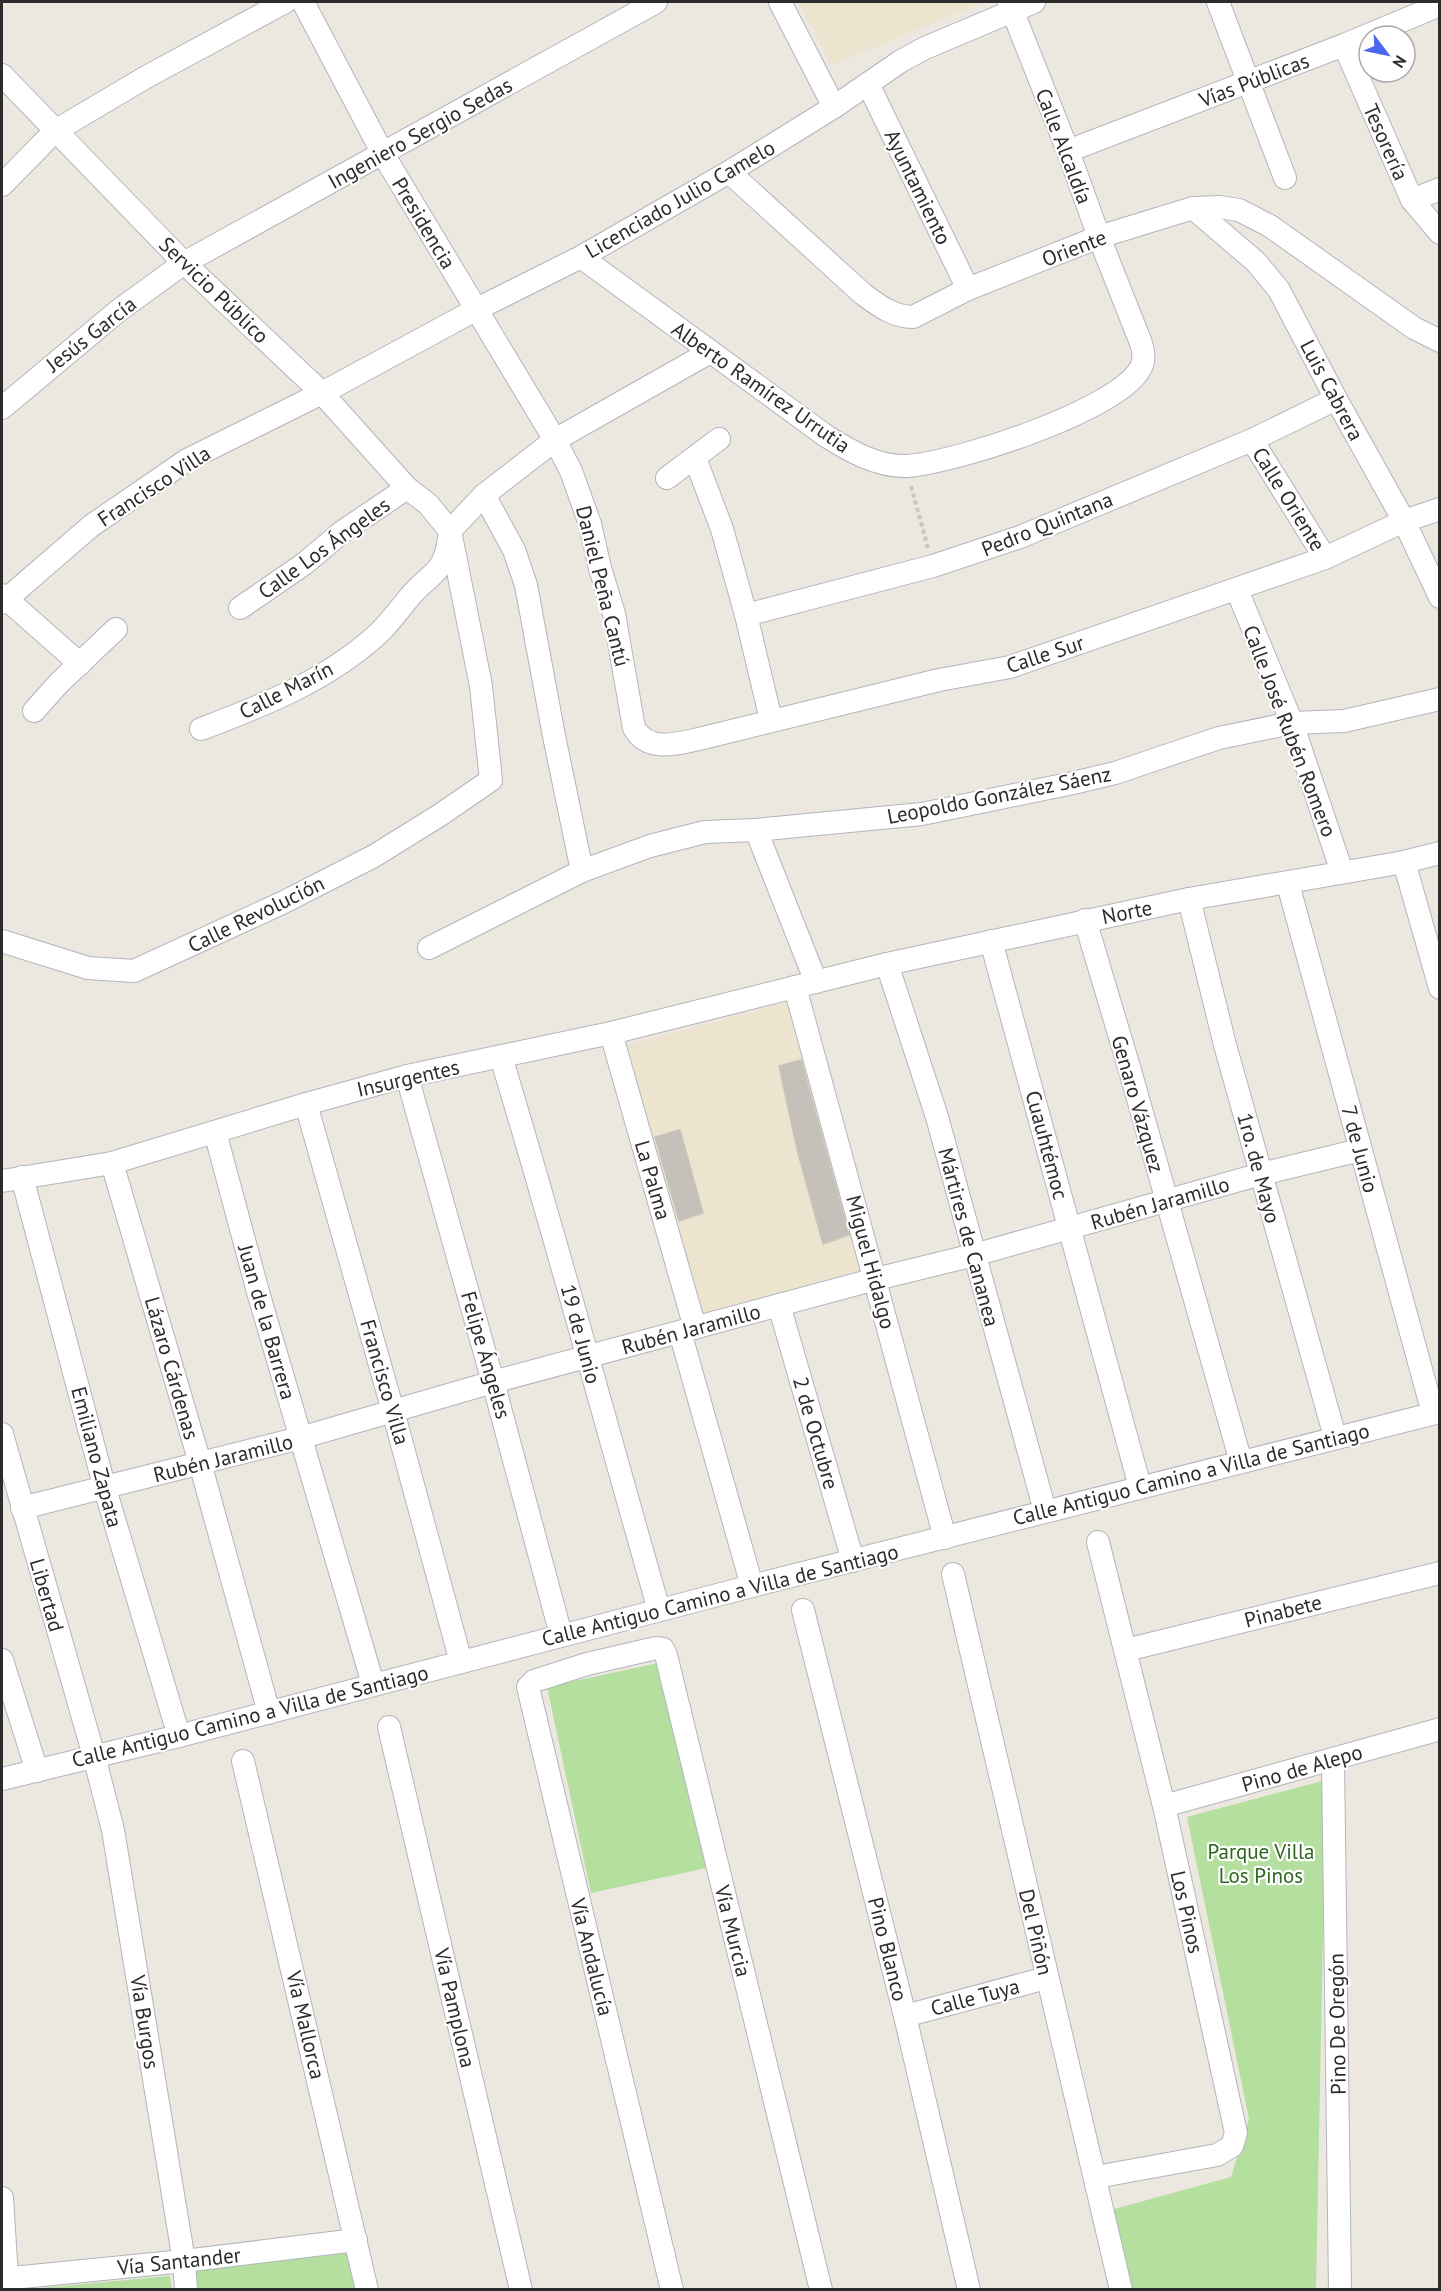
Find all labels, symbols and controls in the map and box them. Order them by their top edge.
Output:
north arrow [1357,24,1417,84]
street label: Vías Públicas [1194,47,1313,114]
text: N [1388,52,1411,72]
street label: Ingeniero Sergio Sedas [323,71,517,195]
street label: Calle Alcaldía [1030,84,1098,208]
street label: Tesorería [1357,100,1415,184]
street label: Ayuntamiento [879,125,957,249]
street label: Licenciado Julio Camelo [580,134,780,264]
street label: Presidencia [386,172,462,274]
street label: Oriente [1038,223,1110,273]
street label: Servicio Público [153,231,275,349]
street label: Jesús García [40,290,142,378]
street label: Alberto Ramírez Urrutia [667,315,855,459]
street label: Luis Cabrera [1294,335,1370,445]
street label: Francisco Villa [92,439,216,533]
street label: Calle Oriente [1246,442,1332,556]
street label: Pedro Quintana [977,485,1117,563]
street label: Calle Los Ángeles [253,491,395,605]
street label: Daniel Peña Cantú [570,503,636,669]
street label: Calle José Rubén Romero [1237,621,1343,841]
street label: Calle Sur [1003,629,1087,679]
street label: Calle Marín [234,655,338,725]
street label: Leopoldo González Sáenz [885,760,1113,830]
street label: Calle Revolución [183,869,329,959]
street label: Norte [1100,894,1154,930]
street label: Genaro Vázquez [1106,1032,1170,1176]
street label: Insurgentes [354,1053,462,1103]
street label: Cuauhtémoc [1020,1088,1074,1202]
street label: 7 de Junio [1335,1102,1385,1196]
street label: 1ro. de Mayo [1231,1110,1287,1226]
street label: La Palma [629,1137,677,1223]
street label: Mártires de Cananea [932,1145,1006,1329]
street label: Rubén Jaramillo [1088,1170,1232,1236]
street label: Miguel Hidalgo [840,1192,902,1332]
street label: Juan de la Barrera [232,1240,302,1403]
street label: 19 de Junio [555,1281,607,1387]
street label: Felipe Ángeles [455,1288,517,1422]
street label: Lázaro Cárdenas [139,1293,205,1443]
street label: Rubén Jaramillo [618,1297,764,1361]
street label: Francisco Villa [354,1316,416,1448]
street label: 2 de Octubre [787,1374,845,1492]
street label: Emiliano Zapata [65,1384,129,1530]
street label: Calle Antiguo Camino a Villa de Santiago [1010,1417,1372,1531]
street label: Rubén Jaramillo [150,1428,296,1488]
street label: Calle Antiguo Camino a Villa de Santiago [539,1538,901,1652]
street label: Libertad [24,1555,70,1635]
street label: Pinabete [1241,1588,1325,1634]
street label: Calle Antiguo Camino a Villa de Santiago [69,1659,431,1773]
street label: Pino de Alepo [1239,1738,1365,1798]
park label: Parque Villa Los Pinos [1207,1838,1315,1889]
street label: Los Pinos [1164,1868,1210,1956]
street label: Vía Murcia [708,1882,757,1979]
street label: Del Piñón [1013,1886,1059,1978]
street label: Vía Andalucía [564,1894,620,2019]
street label: Pino Blanco [862,1894,914,2004]
street label: Vía Pamplona [428,1945,482,2070]
street label: Pino De Oregón [1322,1953,1352,2095]
street label: Vía Mallorca [280,1967,332,2082]
street label: Vía Burgos [124,1972,166,2071]
street label: Calle Tuya [928,1972,1022,2022]
street label: Vía Santander [115,2241,242,2281]

